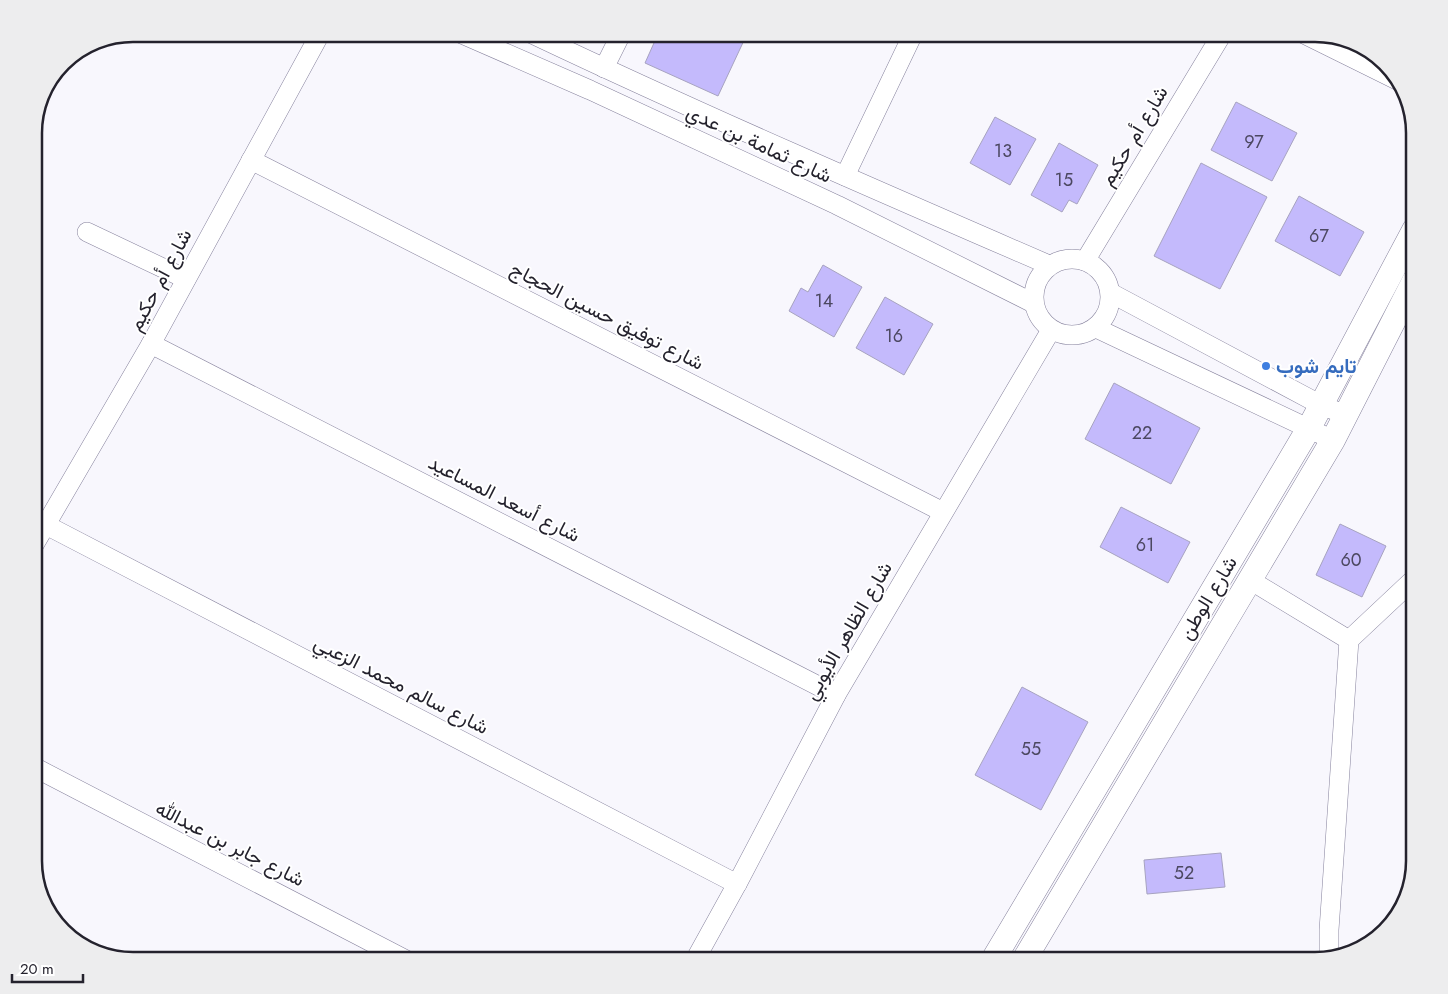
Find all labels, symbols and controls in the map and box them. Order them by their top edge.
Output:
street label: شارع أم حكيم [1093,80,1175,192]
street label: شارع ثمامة بن عدي [681,98,837,192]
house number: 97 [1244,129,1264,155]
house number: 13 [994,138,1012,164]
house number: 15 [1055,167,1073,193]
house number: 67 [1309,223,1329,249]
street label: شارع أم حكيم [121,224,199,336]
street label: شارع توفيق حسين الحجاج [505,254,709,378]
house number: 14 [815,288,833,314]
house number: 16 [885,323,903,349]
place label: تايم شوب [1276,352,1357,381]
marker: تايم شوب [1260,360,1272,372]
house number: 22 [1132,420,1152,446]
street label: شارع أسعد المساعيد [423,448,585,550]
house number: 61 [1136,532,1154,558]
house number: 60 [1340,547,1362,573]
street label: شارع الوطن [1172,551,1244,645]
street label: شارع الظاهر الأيوبي [796,556,901,707]
street label: شارع سالم محمد الزعبي [308,628,493,743]
house number: 55 [1021,736,1041,762]
street label: شارع جابر بن عبدالله [150,794,310,894]
house number: 52 [1174,860,1194,886]
scale bar [12,952,84,984]
text: 20 m [20,958,54,980]

